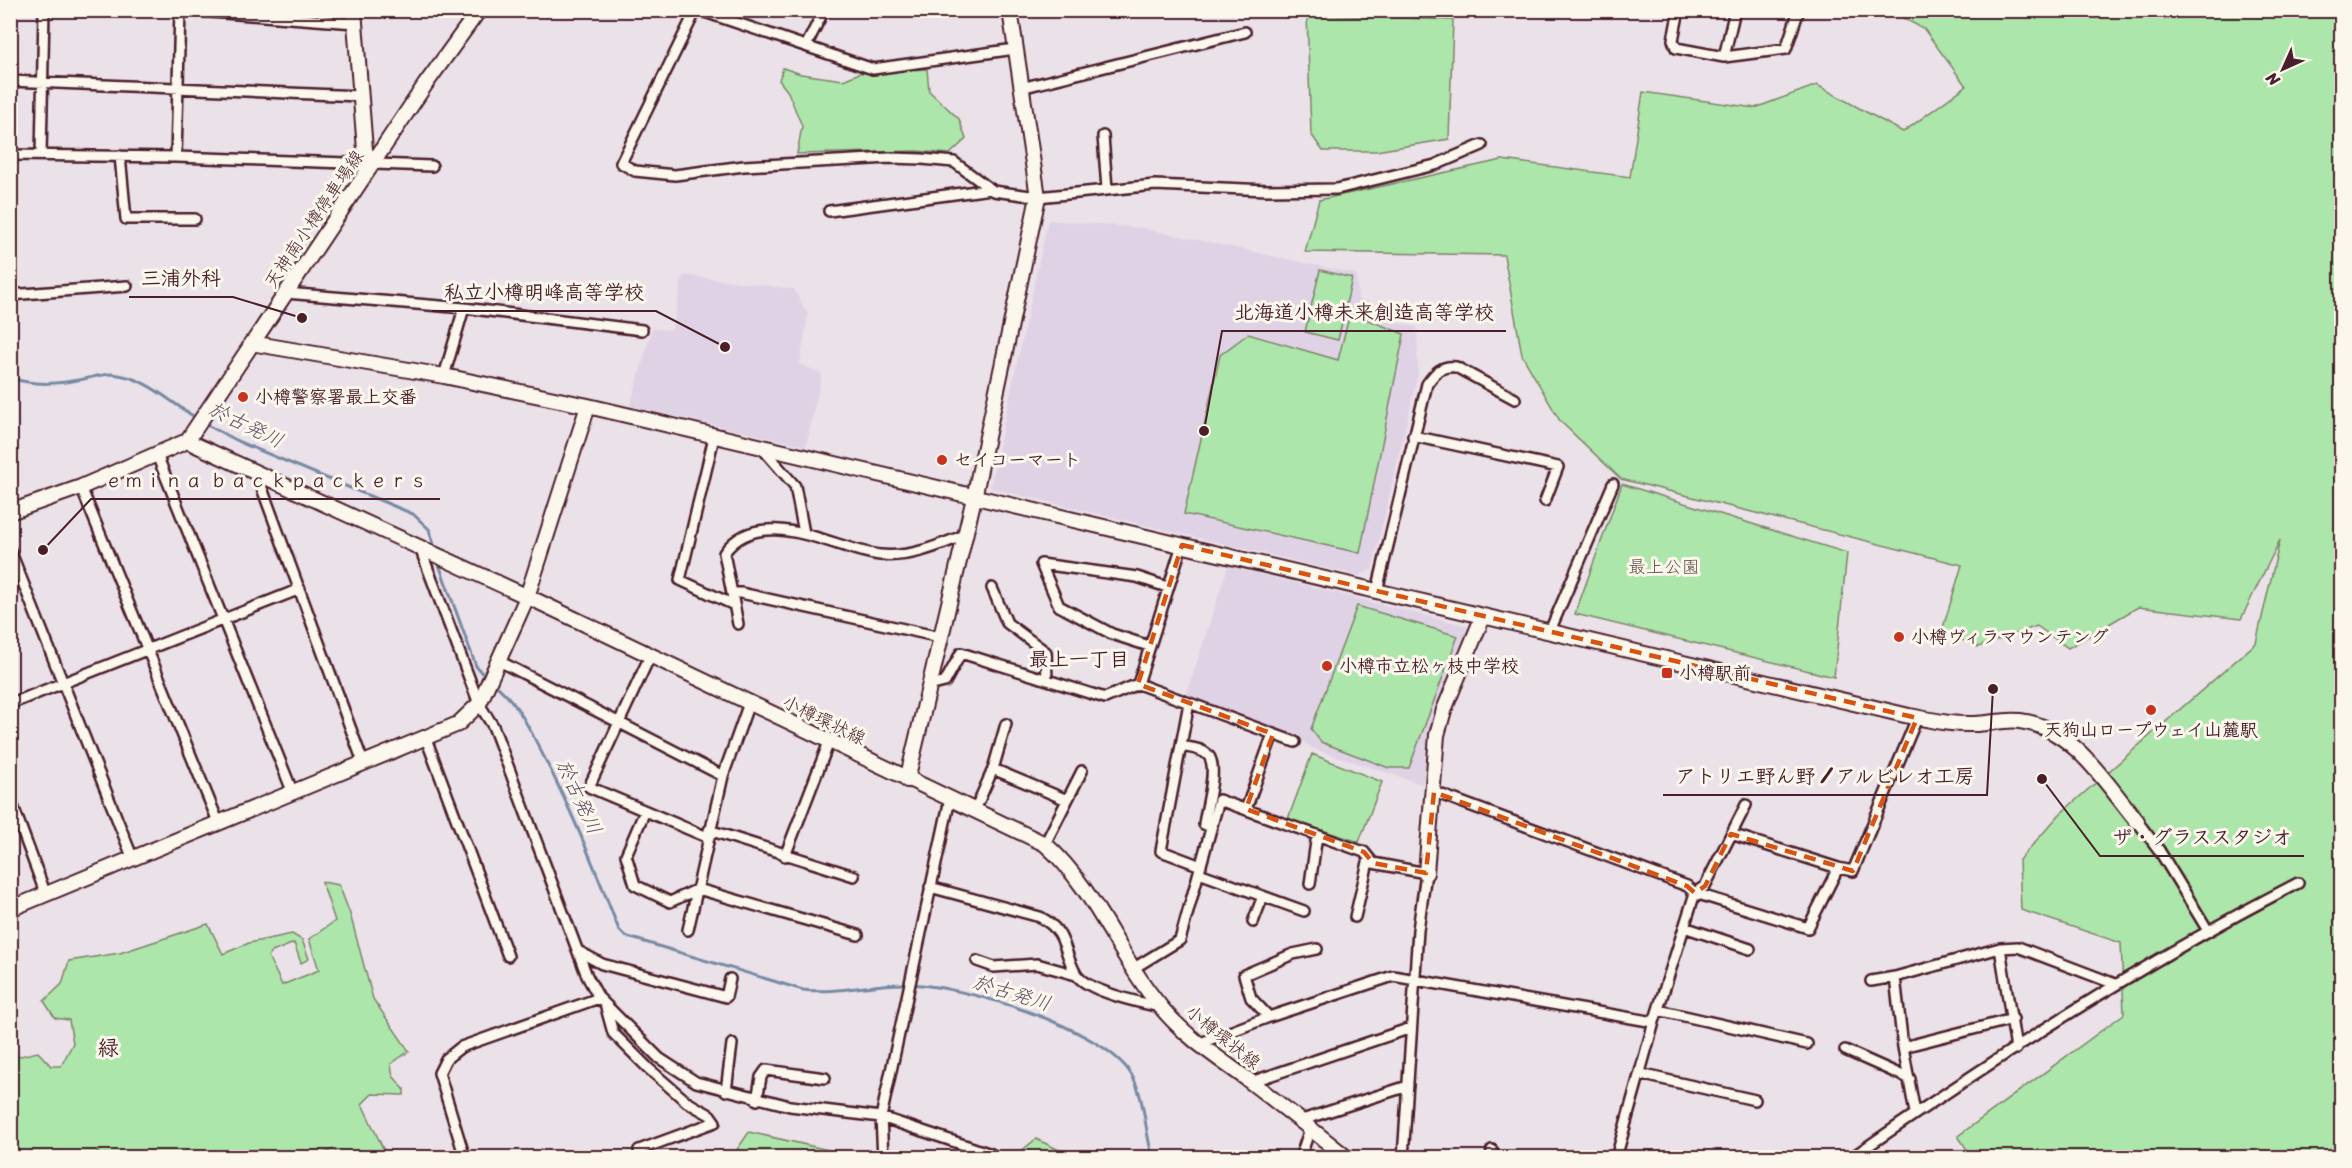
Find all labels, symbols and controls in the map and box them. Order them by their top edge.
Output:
north arrow [2253,39,2313,99]
text: N [2258,64,2288,94]
street label: 天神南小樽停車場線 [255,143,373,295]
callout: 三浦外科 [129,259,233,297]
text: 三浦外科 [141,261,221,296]
callout: 私立小樽明峰高等学校 [432,273,656,311]
text: 私立小樽明峰高等学校 [444,275,644,310]
callout: 北海道小樽未来創造高等学校 [1222,293,1506,331]
text: 北海道小樽未来創造高等学校 [1234,295,1494,330]
place label: 小樽警察署最上交番 [255,381,417,413]
marker: 小樽警察署最上交番 [236,390,250,404]
water label: 於古発川 [202,392,290,458]
place label: セイコーマート [954,444,1081,476]
marker: セイコーマート [935,453,949,467]
callout: ｅｍｉｎａ ｂａｃｋｐａｃｋｅｒｓ [91,461,440,499]
text: ｅｍｉｎａ ｂａｃｋｐａｃｋｅｒｓ [103,463,429,498]
park label: 最上公園 [1628,551,1700,583]
place label: 小樽ヴィラマウンテング [1911,621,2109,653]
marker: 小樽ヴィラマウンテング [1892,630,1906,644]
district label: 最上一丁目 [1029,642,1129,677]
place label: 小樽市立松ヶ枝中学校 [1339,650,1519,682]
place label: 小樽駅前 [1679,657,1751,689]
marker: 小樽市立松ヶ枝中学校 [1320,659,1334,673]
marker: 小樽駅前 [1660,666,1674,680]
street label: 小樽環状線 [777,686,871,754]
marker: 天狗山ロープウェイ山麓駅 [2144,703,2158,717]
place label: 天狗山ロープウェイ山麓駅 [2044,714,2258,746]
water label: 於古発川 [546,753,612,841]
callout: アトリエ野ん野 / アルビレオ工房 [1663,757,1987,795]
text: アトリエ野ん野 / アルビレオ工房 [1675,759,1975,794]
callout: ザ・グラススタジオ [2100,818,2304,856]
text: ザ・グラススタジオ [2112,820,2292,855]
water label: 於古発川 [969,965,1055,1021]
street label: 小樽環状線 [1178,996,1268,1078]
district label: 緑 [98,1029,119,1067]

